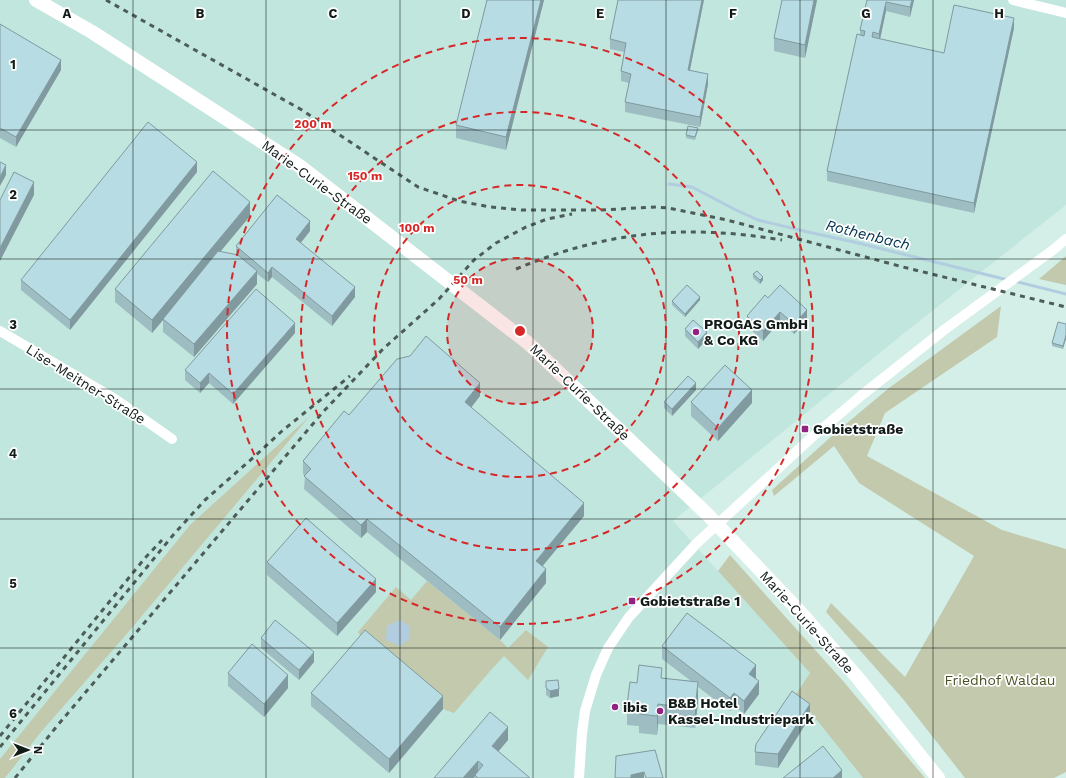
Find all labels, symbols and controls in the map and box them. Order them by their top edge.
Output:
text: A [63,6,72,21]
text: B [196,6,205,21]
text: C [329,6,338,21]
text: D [461,6,471,21]
text: E [596,6,604,21]
text: F [729,6,737,21]
text: G [861,6,871,21]
text: H [994,6,1004,21]
text: 1 [10,57,16,72]
text: 200 m [294,117,332,131]
street label: Marie-Curie-Straße [259,137,375,227]
text: 150 m [348,169,382,183]
text: 2 [9,187,17,202]
water label: Rothenbach [824,216,912,254]
text: 100 m [399,221,435,235]
text: 50 m [453,273,483,287]
place label: PROGAS GmbH & Co KG [704,316,808,348]
text: 3 [9,317,17,332]
centre of rings [513,324,527,338]
marker: PROGAS GmbH & Co KG [691,327,701,337]
street label: Marie-Curie-Straße [527,340,633,444]
street label: Lise-Meitner-Straße [23,341,149,427]
place label: Gobietstraße [813,421,903,437]
marker: Gobietstraße [800,424,810,434]
text: 4 [9,446,18,461]
street label: Marie-Curie-Straße [757,568,857,676]
text: 5 [9,576,17,591]
place label: Gobietstraße 1 [640,593,740,609]
marker: Gobietstraße 1 [627,596,637,606]
park label: Friedhof Waldau [944,672,1056,688]
place label: B&B Hotel Kassel-Industriepark [668,695,814,727]
place label: ibis [623,699,648,715]
marker: ibis [610,702,620,712]
text: 6 [9,706,17,721]
marker: B&B Hotel Kassel-Industriepark [655,706,665,716]
north arrow [8,730,48,770]
text: N [31,746,44,754]

